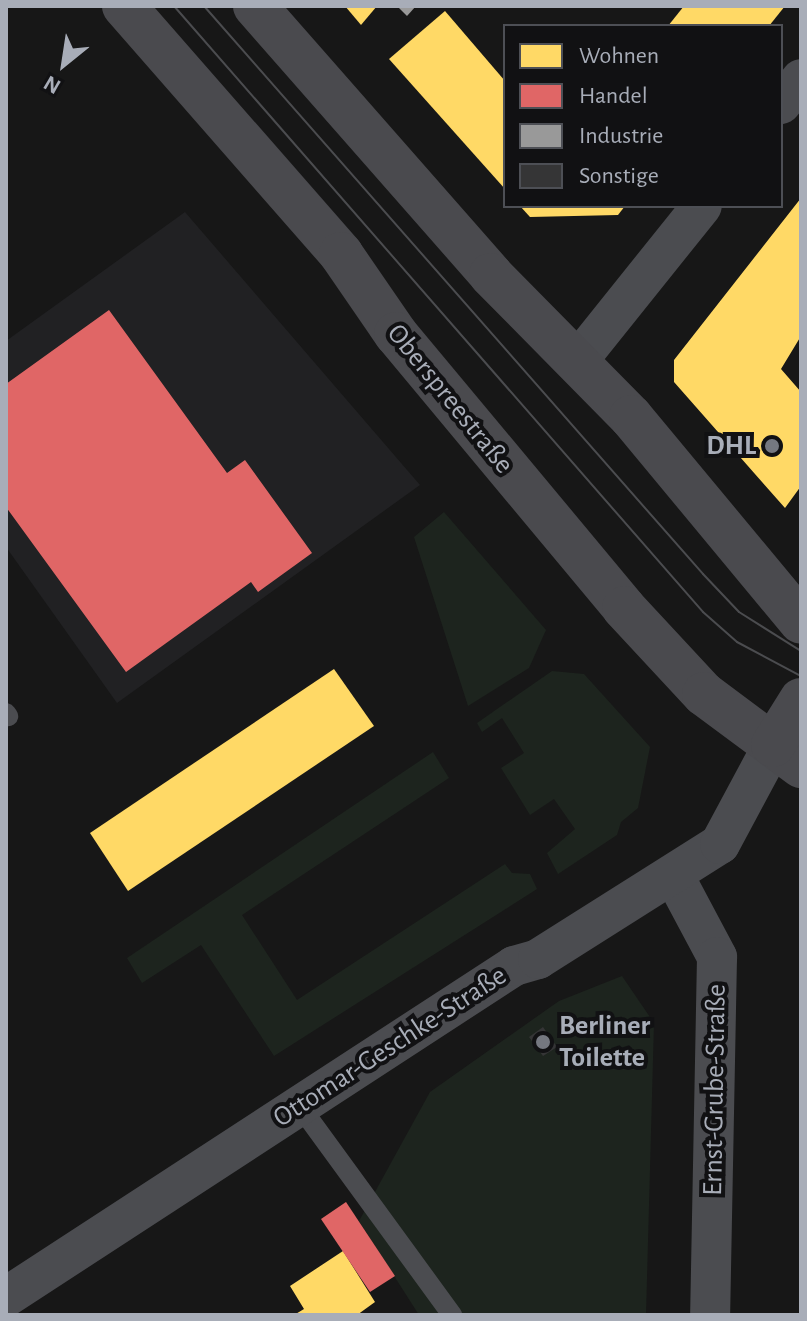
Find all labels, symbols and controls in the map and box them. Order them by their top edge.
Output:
north arrow [24,24,104,104]
legend [503,24,783,208]
text: Wohnen [579,44,659,68]
text: N [40,71,64,98]
text: Handel [579,84,648,108]
text: Industrie [579,124,663,148]
text: Sonstige [579,164,659,188]
street label: Oberspreestraße [379,317,521,481]
place label: DHL [706,429,756,463]
marker: DHL [763,437,781,455]
street label: Ottomar-Geschke-Straße [267,959,513,1135]
street label: Ernst-Grube-Straße [696,984,734,1196]
place label: Berliner Toilette [559,1009,650,1075]
marker: Berliner Toilette [534,1033,552,1051]

